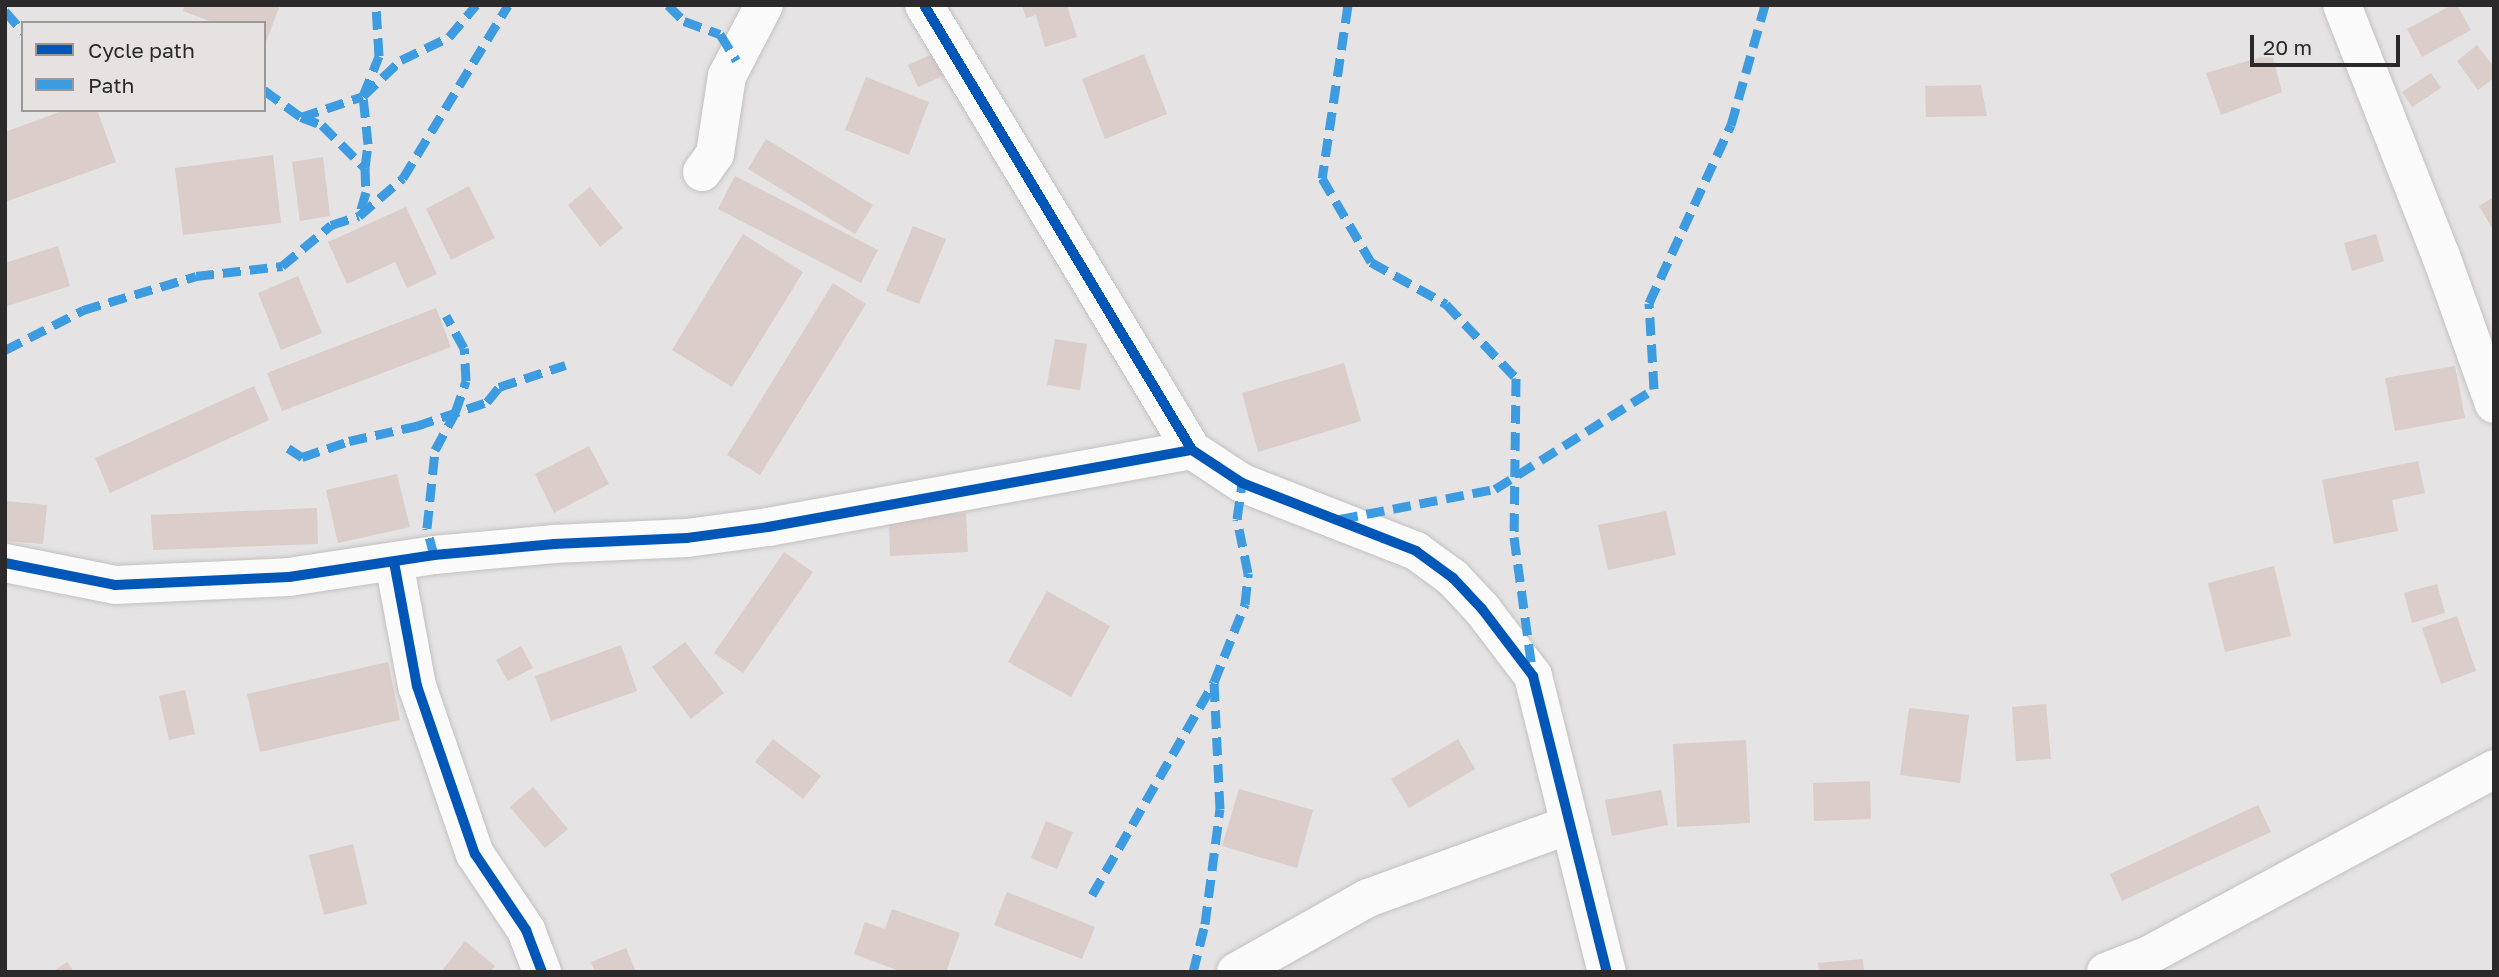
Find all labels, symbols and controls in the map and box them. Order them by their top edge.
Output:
legend [21,21,266,112]
scale bar [2254,21,2404,65]
text: 20 m [2263,34,2312,60]
text: Cycle path [88,37,195,63]
text: Path [88,72,135,98]

